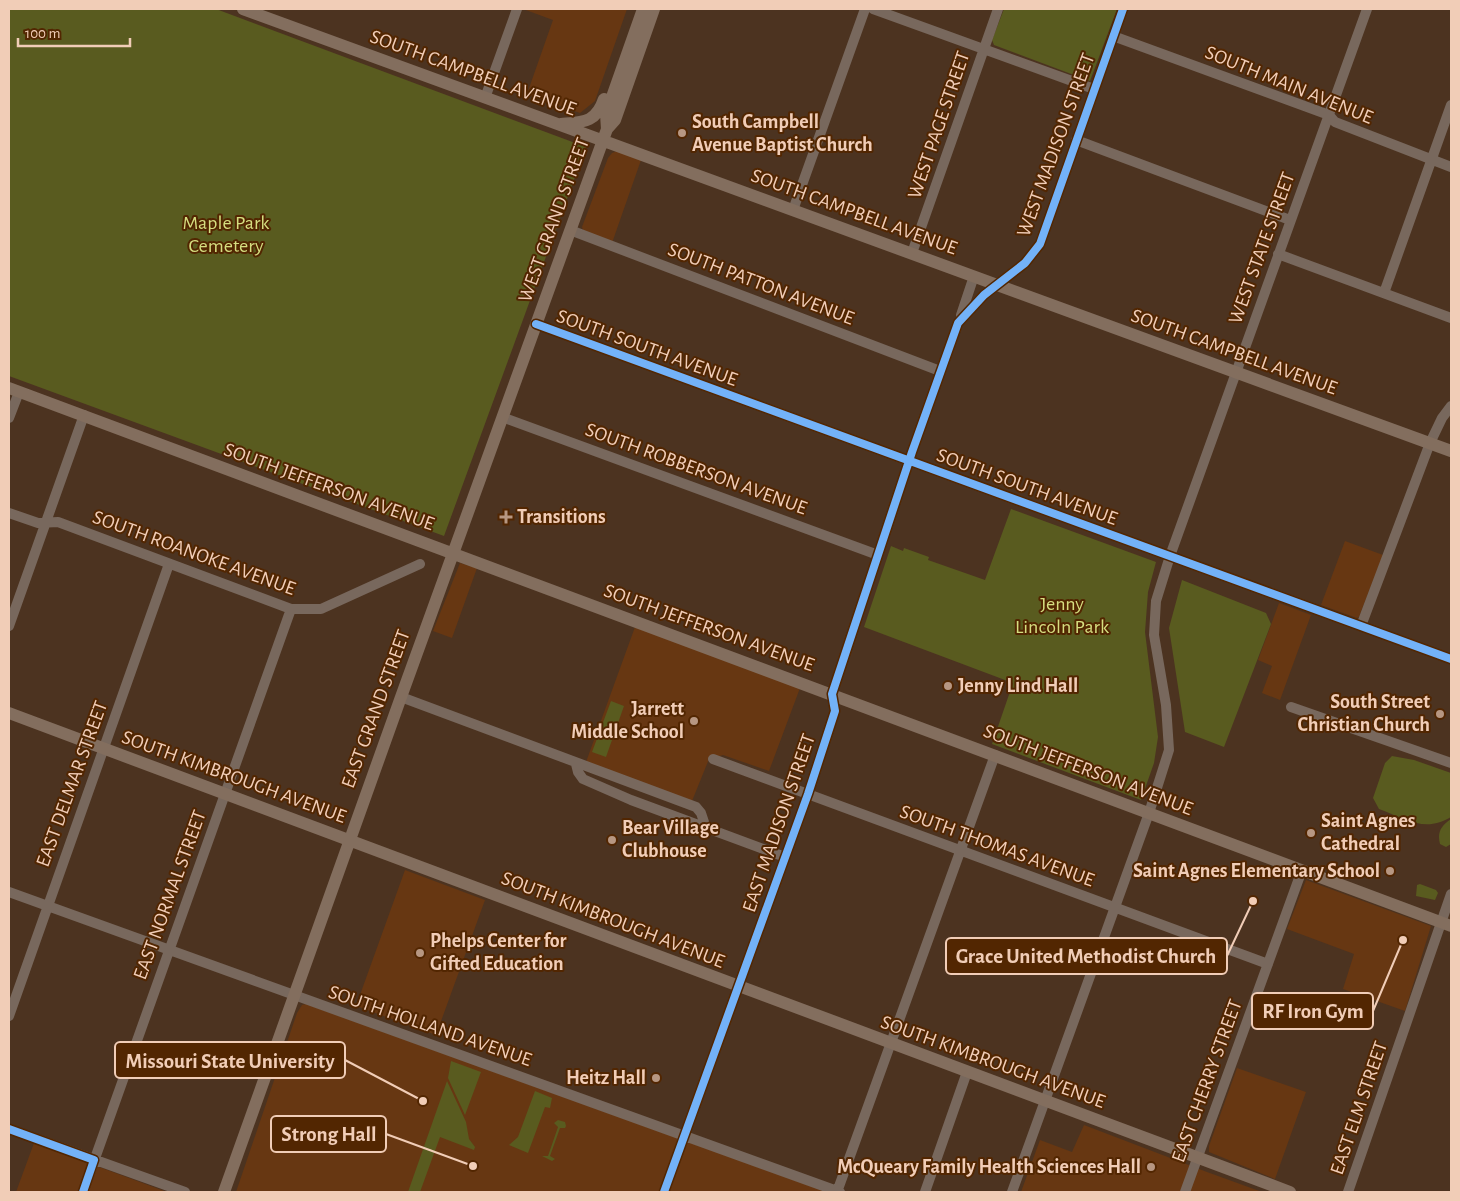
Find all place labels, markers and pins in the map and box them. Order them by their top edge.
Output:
place label: South Campbell Avenue Baptist Church [692,112,873,155]
marker: South Campbell Avenue Baptist Church [676,127,688,139]
place label: Transitions [517,507,606,527]
marker: Transitions [499,510,513,524]
place label: Jenny Lind Hall [958,676,1078,696]
marker: Jenny Lind Hall [942,680,954,692]
place label: South Street Christian Church [1297,692,1430,735]
place label: Jarrett Middle School [571,699,684,742]
marker: South Street Christian Church [1434,708,1446,720]
marker: Jarrett Middle School [688,715,700,727]
place label: Saint Agnes Cathedral [1321,811,1416,854]
place label: Bear Village Clubhouse [622,818,719,861]
marker: Saint Agnes Cathedral [1305,827,1317,839]
marker: Bear Village Clubhouse [606,834,618,846]
place label: Saint Agnes Elementary School [1133,861,1380,881]
marker: Saint Agnes Elementary School [1384,865,1396,877]
place label: Phelps Center for Gifted Education [430,931,567,974]
callout: Grace United Methodist Church [946,938,1227,974]
marker: Phelps Center for Gifted Education [414,947,426,959]
callout: RF Iron Gym [1252,993,1373,1029]
callout: Missouri State University [115,1042,345,1078]
place label: Heitz Hall [566,1068,646,1088]
marker: Heitz Hall [650,1072,662,1084]
callout: Strong Hall [271,1116,386,1152]
place label: McQueary Family Health Sciences Hall [837,1157,1141,1178]
marker: McQueary Family Health Sciences Hall [1145,1161,1157,1173]

